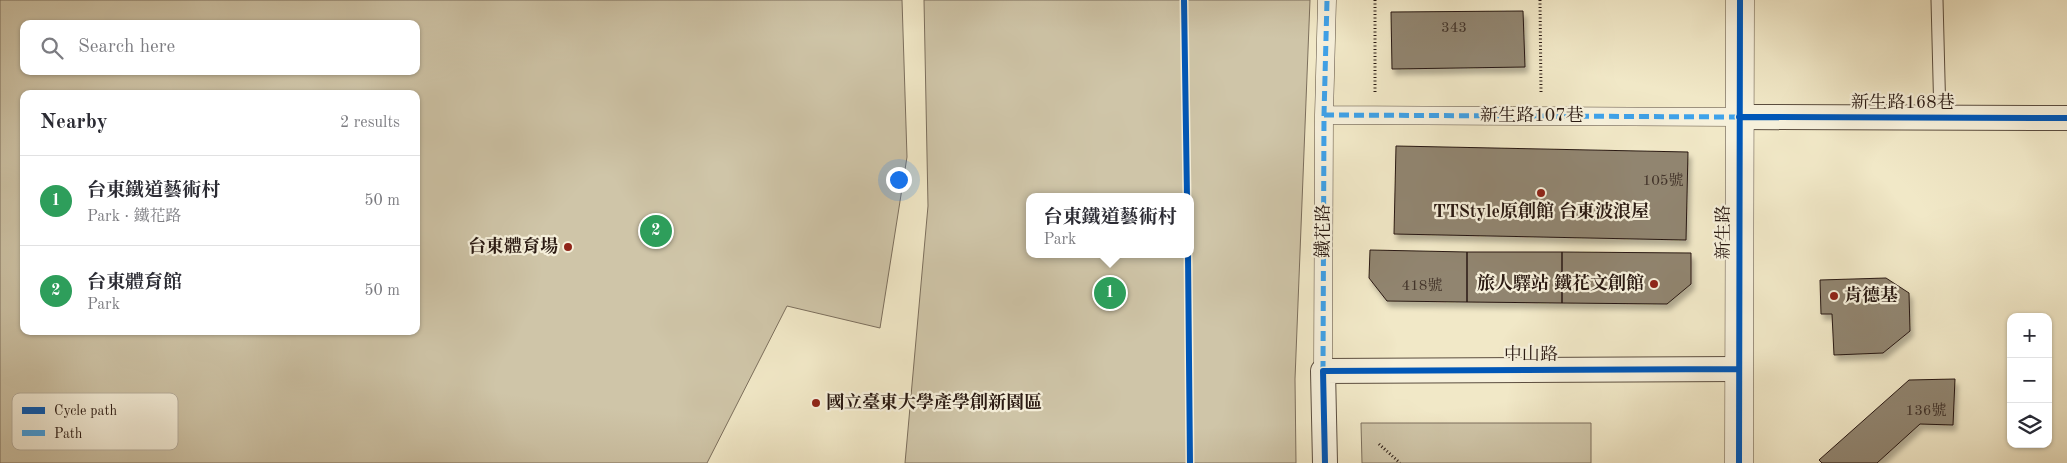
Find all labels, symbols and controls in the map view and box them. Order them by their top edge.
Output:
search box [20,20,420,75]
house number: 343 [1441,21,1467,36]
icon: search [38,34,66,62]
text: Search here [78,38,175,57]
street label: 新生路168巷 [1851,92,1955,112]
street label: 新生路107巷 [1480,105,1584,125]
text: Nearby [40,112,108,133]
text: 2 results [340,115,400,131]
your location [886,167,912,193]
house number: 105號 [1642,172,1684,189]
text: 台東鐵道藝術村 [87,182,220,201]
marker: TTStyle原創館 台東波浪屋 [1535,187,1547,199]
text: 1 [51,193,61,209]
text: 50 m [364,193,400,209]
popup [1026,193,1194,258]
place label: TTStyle原創館 台東波浪屋 [1433,201,1649,221]
street label: 鐵花路 [1313,204,1333,258]
street label: 新生路 [1713,205,1733,259]
text: Park · 鐵花路 [87,209,181,225]
text: 台東鐵道藝術村 [1043,209,1177,228]
pin: 2 [640,212,672,250]
text: Park [1043,232,1076,248]
place label: 台東體育場 [468,236,558,256]
marker: 台東體育場 [562,241,574,253]
place label: 旅人驛站 鐵花文創館 [1477,273,1644,293]
text: 台東體育館 [87,274,182,293]
pin: 1 [1094,274,1126,312]
house number: 418號 [1401,277,1443,294]
marker: 旅人驛站 鐵花文創館 [1648,278,1660,290]
text: 2 [51,283,61,299]
text: 50 m [364,283,400,299]
place label: 肯德基 [1844,285,1898,305]
marker: 肯德基 [1828,290,1840,302]
text: Park [87,297,120,313]
map controls [2007,313,2052,448]
button: + [2007,313,2052,358]
street label: 中山路 [1504,344,1558,364]
button: − [2007,358,2052,403]
place label: 國立臺東大學產學創新園區 [826,392,1042,412]
legend [12,393,178,450]
marker: 國立臺東大學產學創新園區 [810,397,822,409]
house number: 136號 [1905,402,1947,419]
button: layers [2007,403,2052,448]
text: Cycle path [54,404,117,418]
text: Path [54,427,83,441]

